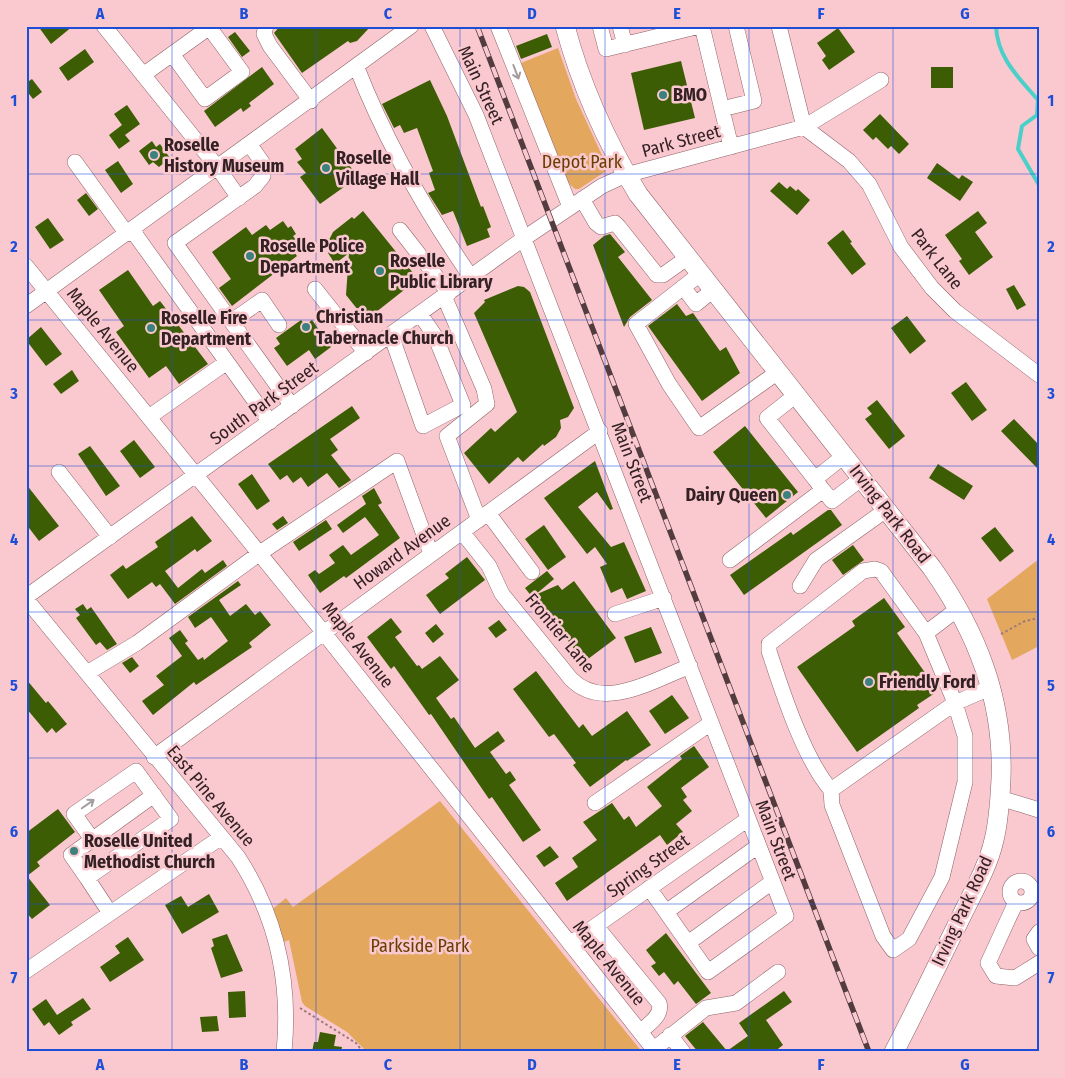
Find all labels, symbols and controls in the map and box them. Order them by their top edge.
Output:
text: A [95,4,105,23]
text: B [240,4,249,23]
text: C [384,4,393,23]
text: D [527,4,537,23]
text: E [673,4,681,23]
text: F [817,4,825,23]
text: G [960,4,970,23]
street label: Main Street [453,42,509,128]
one-way arrow [512,64,521,79]
place label: BMO [673,84,707,106]
marker: BMO [657,89,669,101]
text: 1 [11,91,17,110]
text: 1 [1048,91,1054,110]
street label: Park Street [639,120,723,162]
place label: Roselle History Museum [164,134,284,177]
place label: Roselle Village Hall [335,147,420,190]
marker: Roselle History Museum [148,149,160,161]
park label: Depot Park [542,151,623,173]
marker: Roselle Village Hall [320,162,332,174]
street label: Park Lane [906,224,968,294]
place label: Roselle Police Department [260,235,364,278]
text: 2 [9,237,18,256]
text: 2 [1046,237,1055,256]
marker: Roselle Police Department [244,250,256,262]
place label: Roselle Public Library [390,250,493,293]
marker: Roselle Public Library [374,265,386,277]
street label: Maple Avenue [62,283,144,377]
place label: Christian Tabernacle Church [316,306,454,349]
place label: Roselle Fire Department [161,307,252,350]
marker: Christian Tabernacle Church [300,321,312,333]
marker: Roselle Fire Department [145,322,157,334]
street label: South Park Street [206,356,322,449]
text: 3 [9,384,18,403]
text: 3 [1046,384,1055,403]
street label: Main Street [607,419,657,505]
street label: Irving Park Road [845,460,935,568]
place label: Dairy Queen [686,484,777,506]
marker: Dairy Queen [781,489,793,501]
street label: Howard Avenue [349,509,455,595]
text: 4 [10,530,18,549]
text: 4 [1047,530,1055,549]
street label: Frontier Lane [520,589,600,677]
street label: Maple Avenue [318,598,398,692]
place label: Friendly Ford [879,671,976,693]
text: 5 [10,676,18,695]
marker: Friendly Ford [863,676,875,688]
text: 5 [1047,676,1055,695]
street label: East Pine Avenue [162,741,260,851]
street label: Main Street [751,797,801,883]
one-way arrow [81,799,95,809]
text: 6 [10,822,18,841]
text: 6 [1047,822,1055,841]
street label: Spring Street [602,829,694,902]
place label: Roselle United Methodist Church [84,830,215,873]
marker: Roselle United Methodist Church [68,845,80,857]
street label: Irving Park Road [927,852,997,970]
street label: Maple Avenue [568,916,650,1010]
park label: Parkside Park [371,935,470,957]
text: 7 [11,968,18,987]
text: 7 [1048,968,1055,987]
text: A [95,1055,105,1074]
text: B [240,1055,249,1074]
text: C [384,1055,393,1074]
text: D [527,1055,537,1074]
text: E [673,1055,681,1074]
text: F [817,1055,825,1074]
text: G [960,1055,970,1074]

